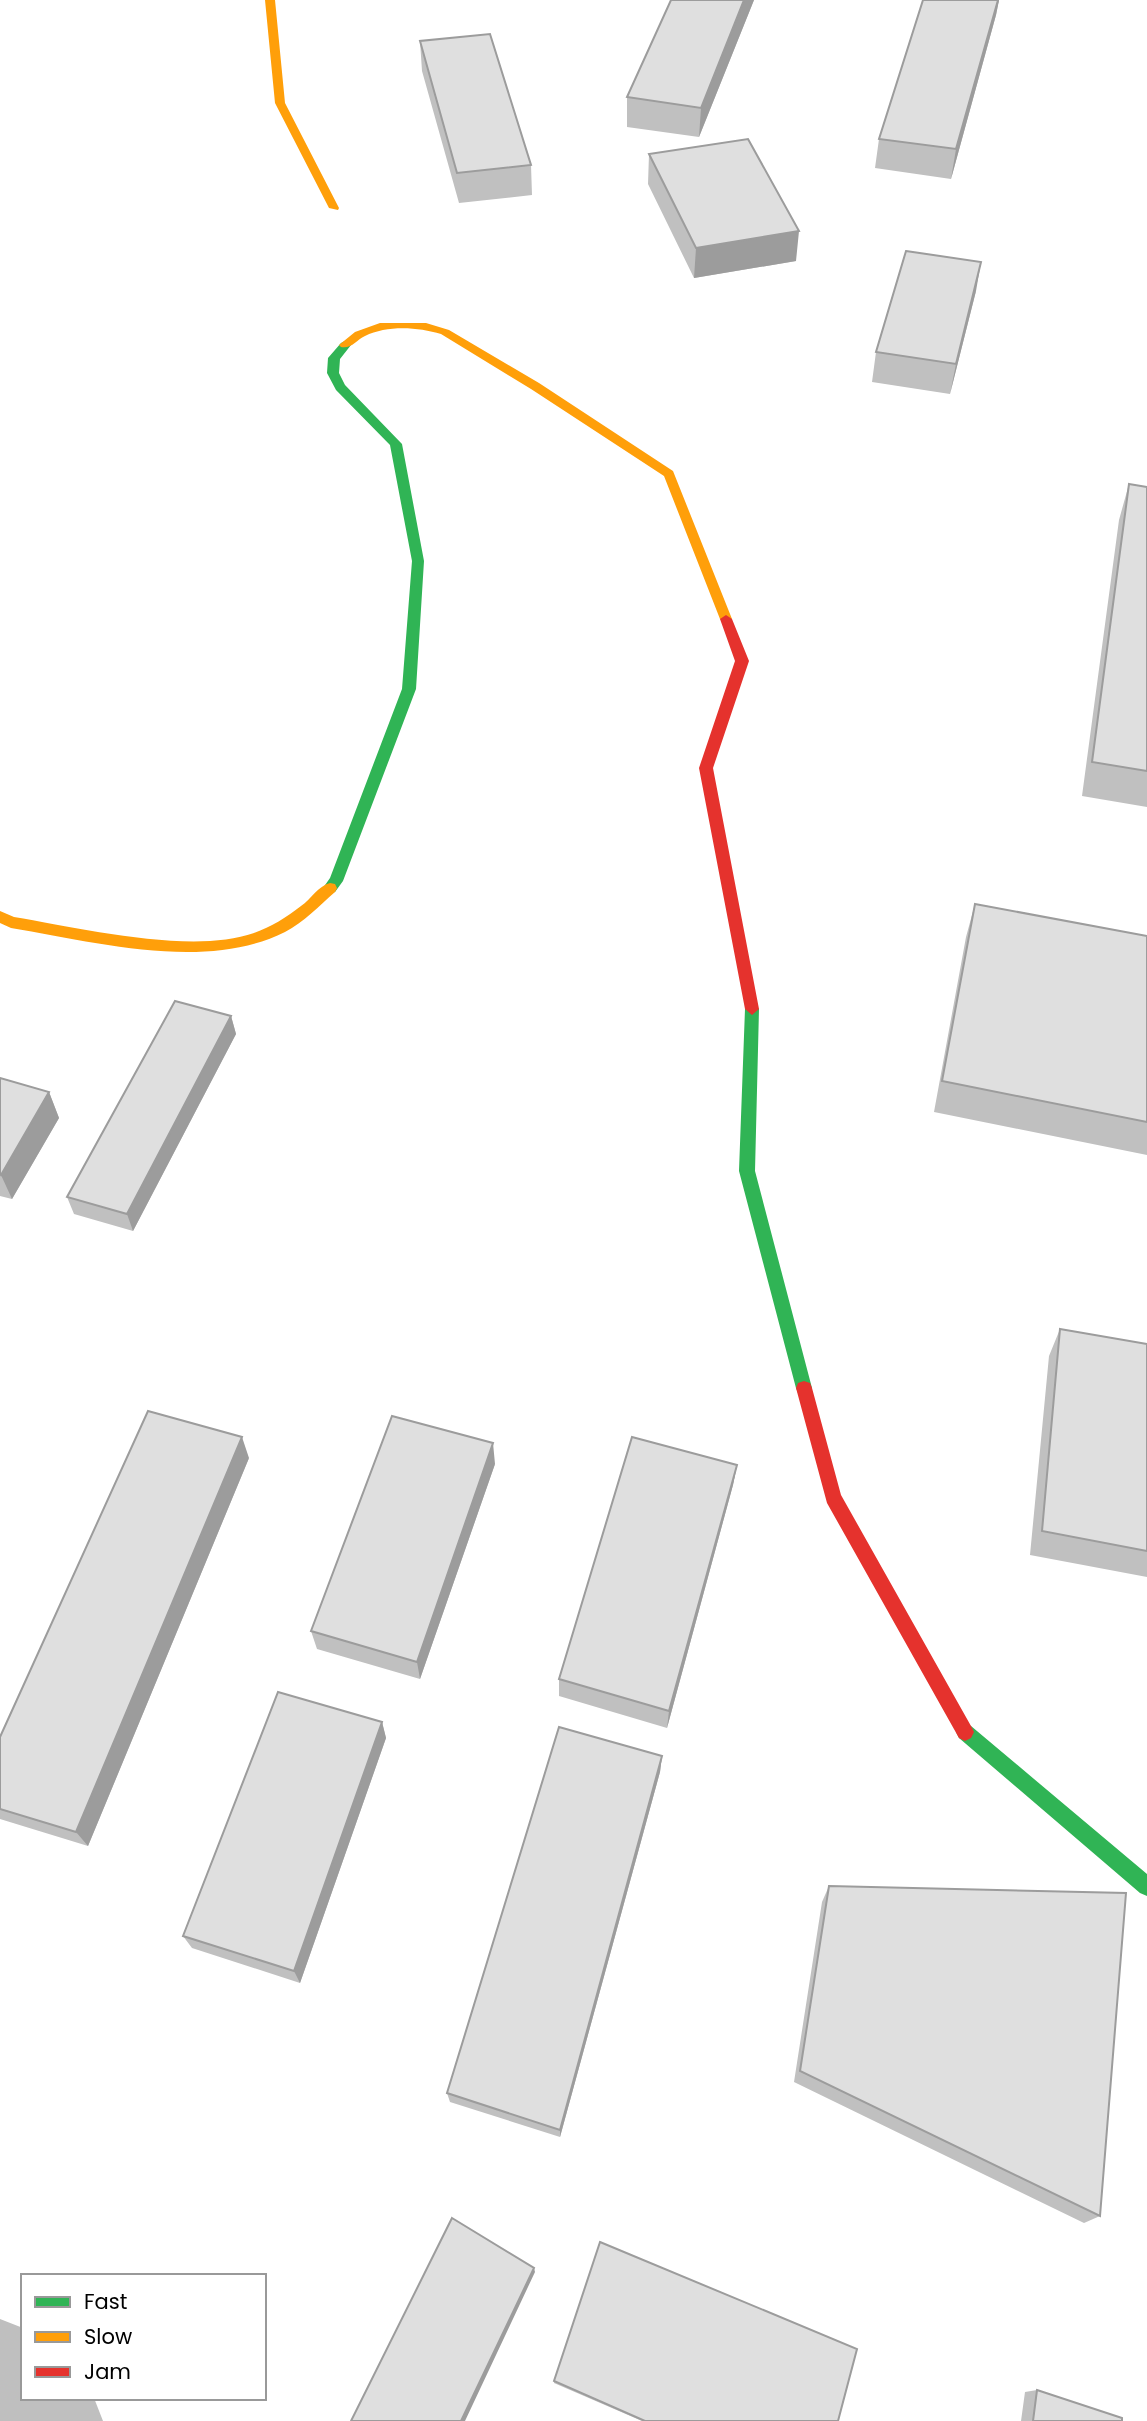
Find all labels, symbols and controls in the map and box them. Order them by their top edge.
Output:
legend [21,2274,266,2400]
text: Fast [84,2287,127,2316]
text: Slow [84,2322,132,2351]
text: Jam [84,2357,131,2386]

